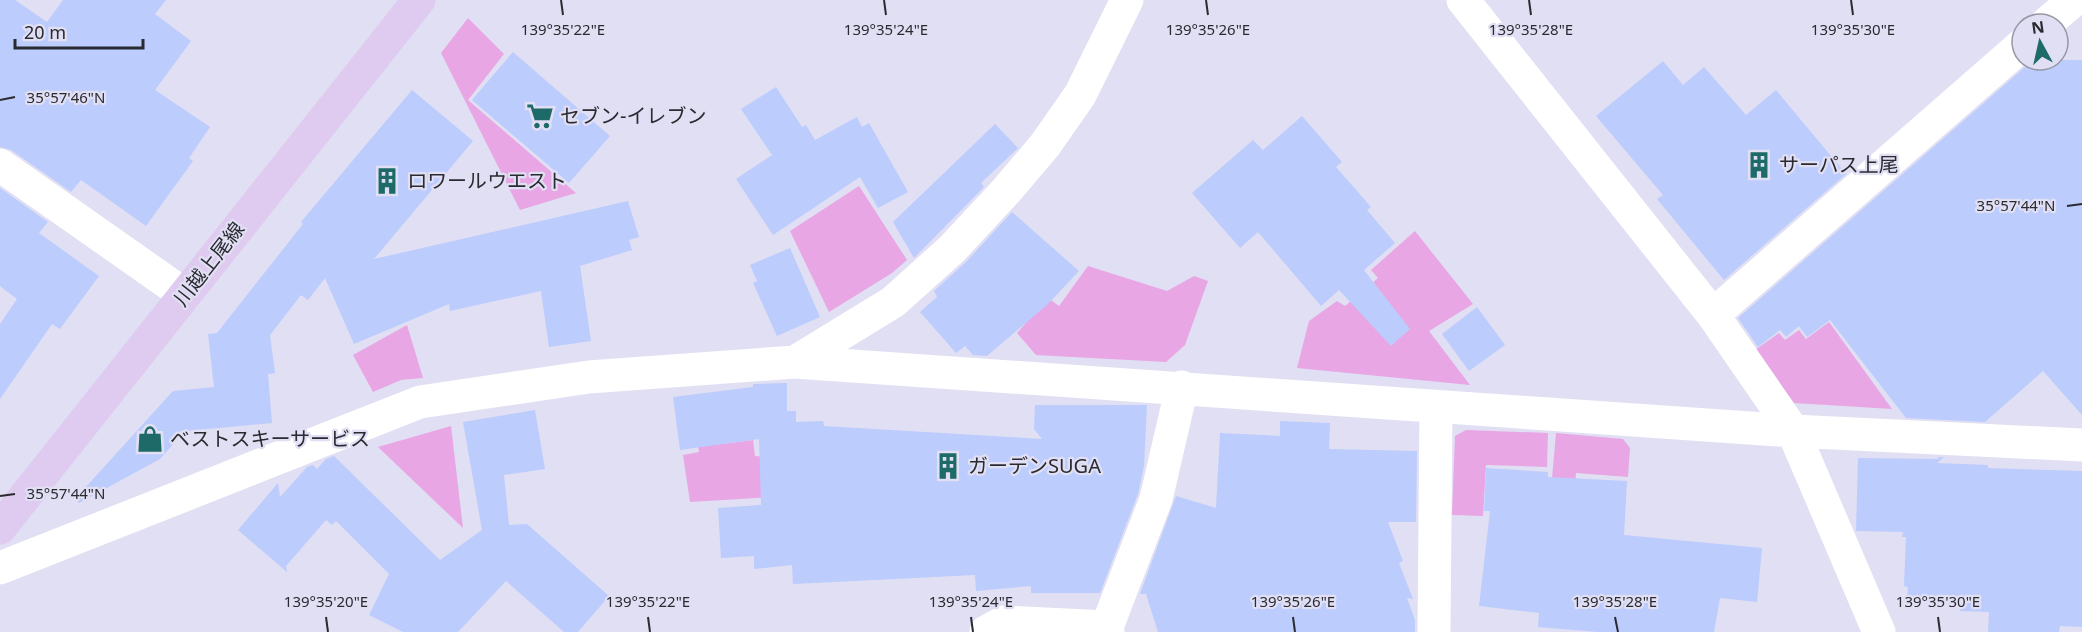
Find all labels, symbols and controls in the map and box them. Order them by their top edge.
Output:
scale bar [15,12,142,50]
north arrow [2010,12,2070,72]
text: N [2030,15,2046,39]
text: 139°35'22"E [521,19,605,39]
text: 139°35'24"E [844,19,928,39]
text: 139°35'26"E [1166,19,1250,39]
text: 139°35'28"E [1489,19,1573,39]
text: 139°35'30"E [1811,19,1895,39]
text: 20 m [24,20,66,44]
text: 35°57'46"N [27,87,105,107]
supermarket icon: セブン-イレブン [525,101,555,131]
place label: セブン-イレブン [560,102,706,129]
building icon: サーパス上尾 [1744,150,1774,180]
place label: サーパス上尾 [1779,151,1899,178]
building icon: ロワールウエスト [372,166,402,196]
place label: ロワールウエスト [407,167,567,194]
text: 35°57'44"N [1977,195,2055,215]
street label: 川越上尾線 [167,216,250,311]
shop icon: ベストスキーサービス [135,424,165,454]
place label: ベストスキーサービス [170,425,370,452]
building icon: ガーデンSUGA [933,451,963,481]
place label: ガーデンSUGA [968,452,1101,479]
text: 35°57'44"N [27,483,105,503]
text: 139°35'20"E [284,591,368,611]
text: 139°35'22"E [606,591,690,611]
text: 139°35'24"E [929,591,1013,611]
text: 139°35'26"E [1251,591,1335,611]
text: 139°35'28"E [1573,591,1657,611]
text: 139°35'30"E [1896,591,1980,611]

